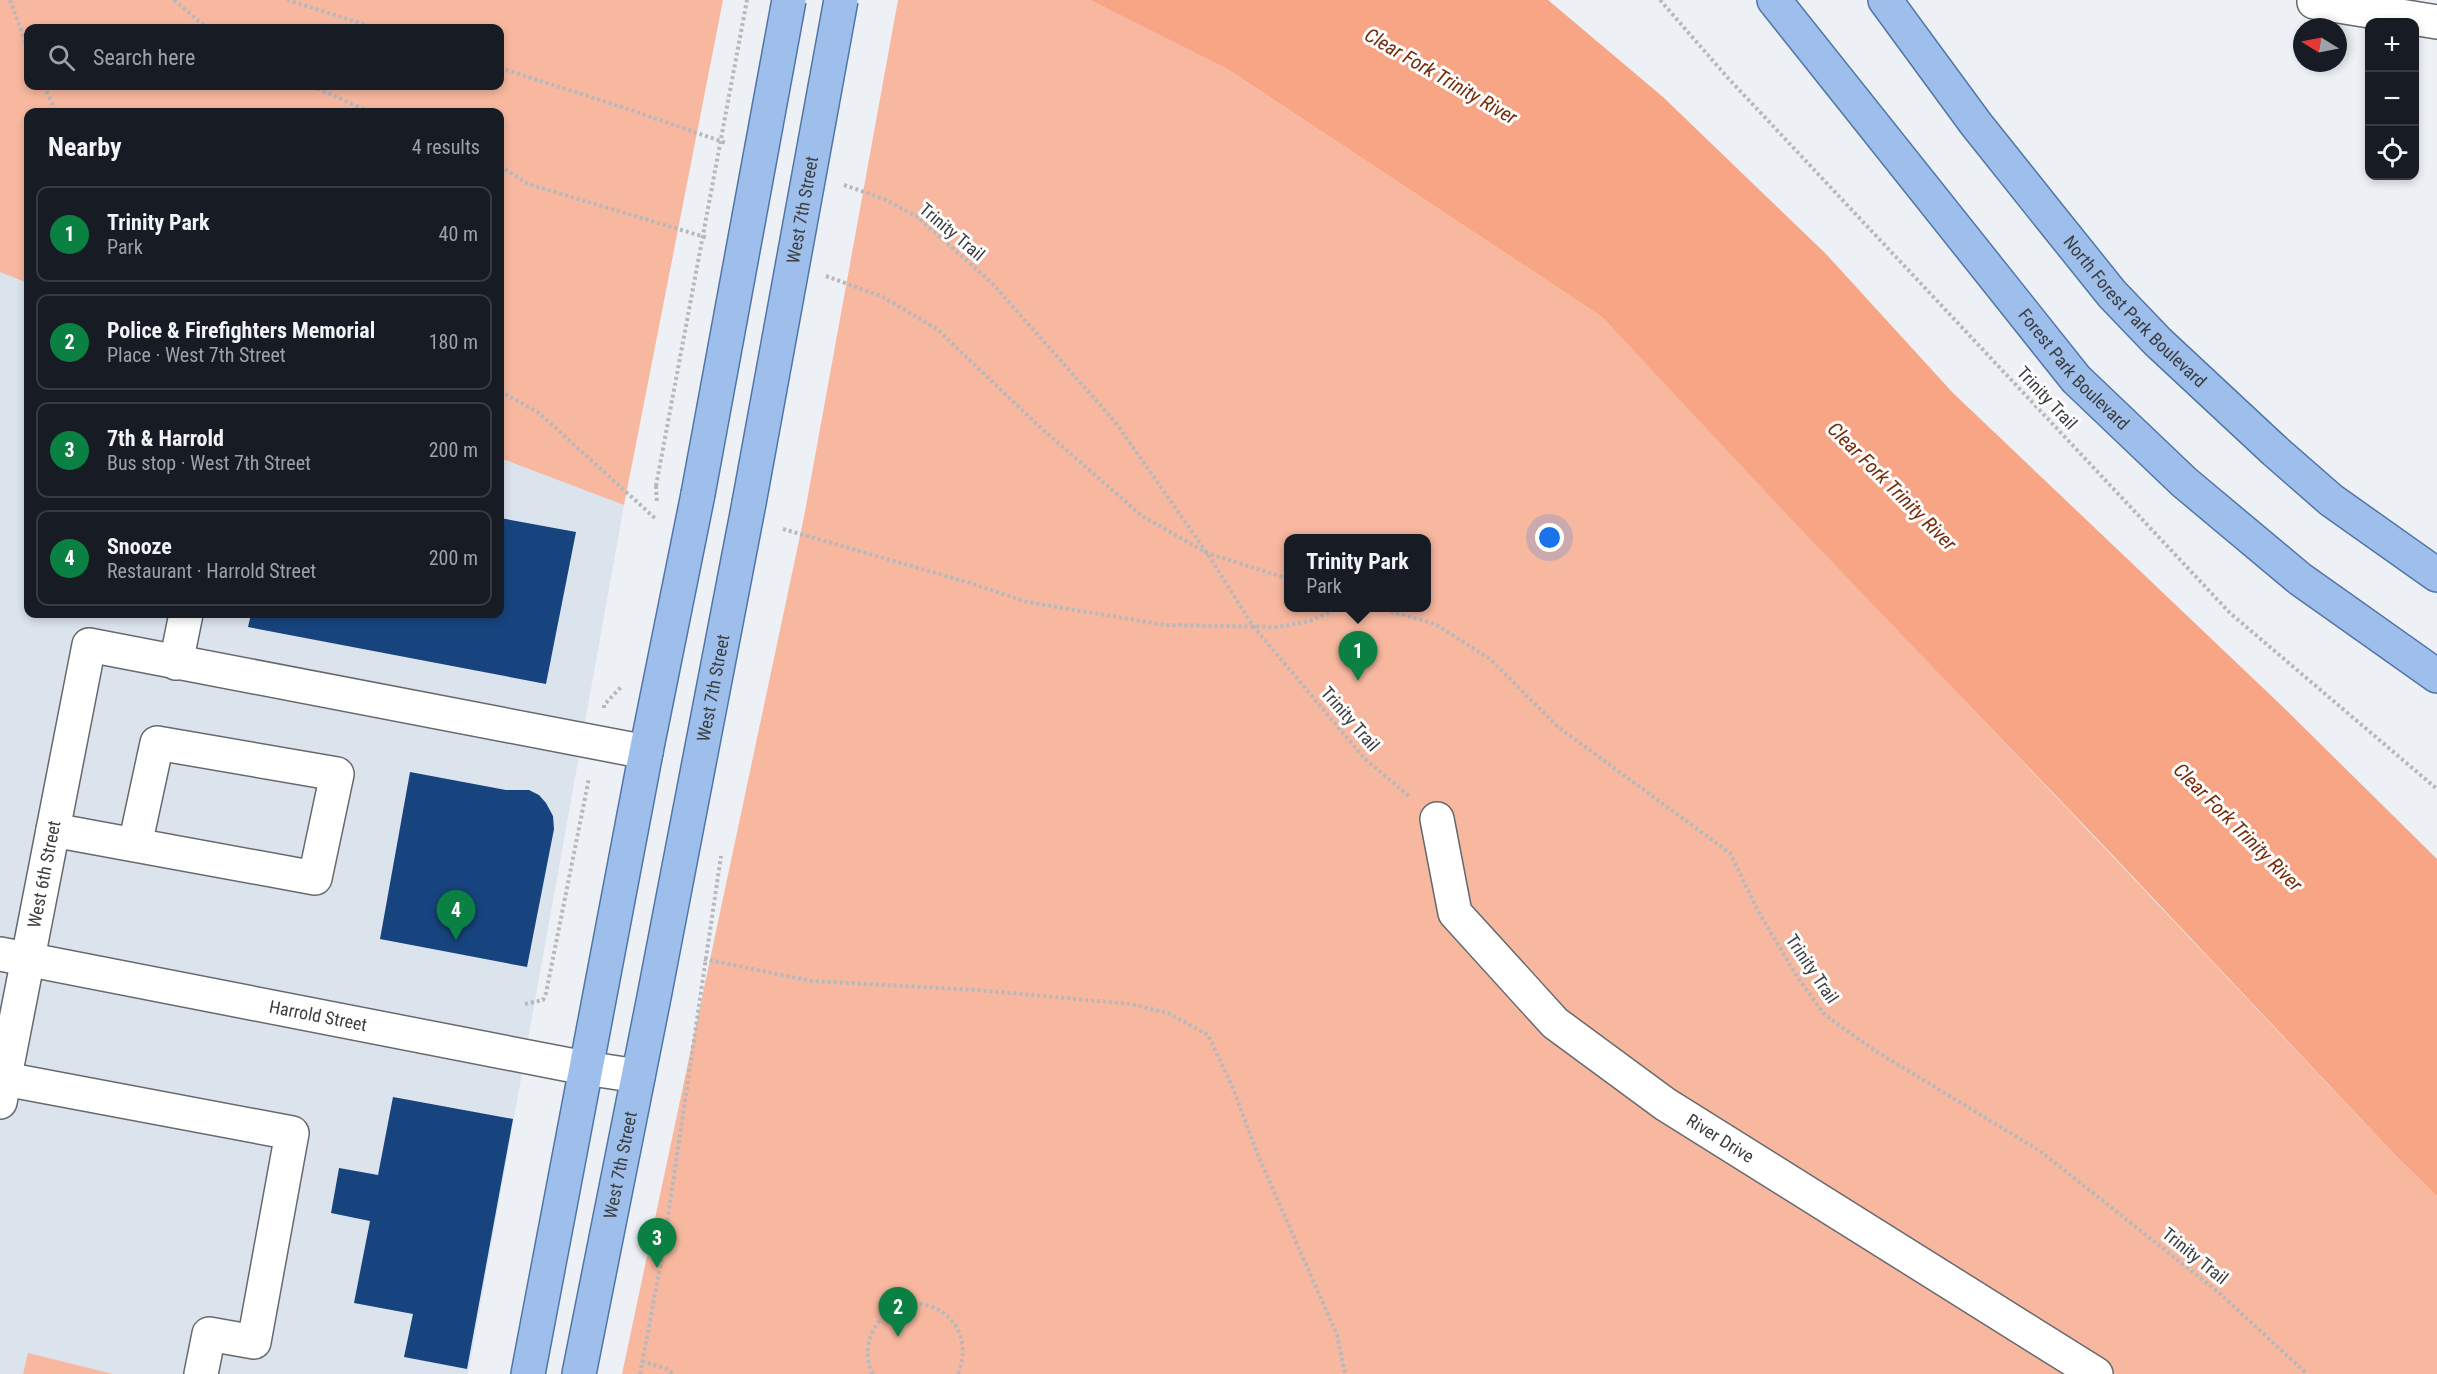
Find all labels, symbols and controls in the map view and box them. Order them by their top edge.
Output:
north arrow [2293,18,2347,72]
map controls [2365,18,2419,180]
button: + [2365,18,2419,72]
water label: Clear Fork Trinity River [1361,23,1522,130]
search box [24,24,504,90]
icon: search [45,41,78,74]
text: Search here [93,45,195,70]
button: − [2365,72,2419,126]
button: locate [2365,126,2419,180]
text: Nearby [48,132,122,162]
text: 4 results [412,135,480,159]
street label: West 7th Street [782,154,822,265]
street label: Trinity Trail [915,198,989,265]
text: Trinity Park [107,210,210,235]
text: 1 [64,222,75,246]
text: 40 m [439,222,478,246]
street label: North Forest Park Boulevard [2060,232,2212,392]
text: Park [107,235,143,259]
street label: Forest Park Boulevard [2015,304,2135,434]
text: Police & Firefighters Memorial [107,318,375,343]
text: 2 [64,330,75,354]
text: 180 m [429,330,478,354]
text: Place · West 7th Street [107,343,286,367]
street label: Trinity Trail [2013,362,2082,434]
water label: Clear Fork Trinity River [1823,417,1962,556]
text: 7th & Harrold [107,426,224,451]
text: 3 [64,438,75,462]
text: 200 m [429,438,478,462]
text: Bus stop · West 7th Street [107,451,311,475]
your location [1535,523,1564,552]
text: Snooze [107,534,172,559]
popup [1284,534,1431,612]
text: 4 [64,546,75,570]
text: 200 m [429,546,478,570]
text: Trinity Park [1306,549,1409,574]
text: Restaurant · Harrold Street [107,559,316,583]
text: Park [1306,574,1342,598]
pin: 1 [1338,632,1378,681]
street label: West 7th Street [692,633,734,743]
street label: Trinity Trail [1317,682,1384,755]
water label: Clear Fork Trinity River [2169,758,2308,897]
street label: West 6th Street [23,819,65,930]
pin: 4 [436,890,476,940]
street label: Trinity Trail [1782,930,1843,1007]
street label: Harrold Street [267,996,369,1035]
street label: River Drive [1683,1109,1758,1167]
street label: West 7th Street [599,1110,641,1220]
pin: 3 [638,1218,676,1268]
street label: Trinity Trail [2158,1223,2232,1288]
pin: 2 [878,1288,918,1337]

